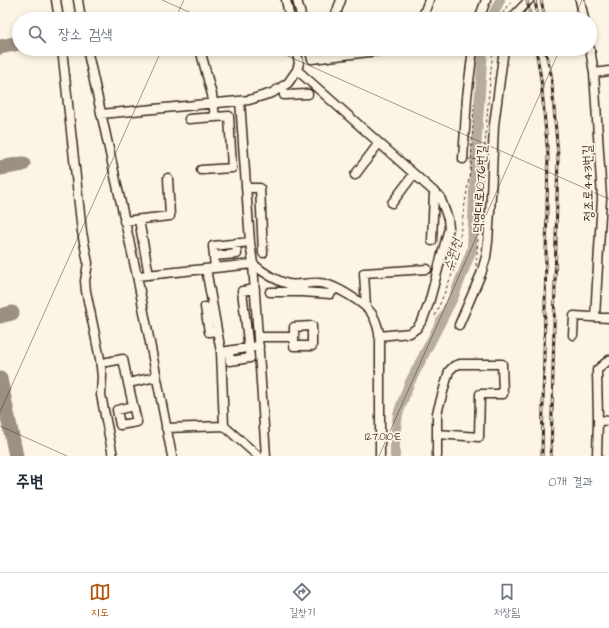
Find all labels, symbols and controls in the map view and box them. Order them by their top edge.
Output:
search box [12,12,597,56]
icon: search [26,23,48,45]
text: 장소 검색 [58,24,112,45]
street label: 덕영대로1076번길 [469,144,491,234]
street label: 정조로443번길 [578,145,598,221]
water label: 수원천 [439,235,468,274]
text: 127.010°E [365,430,401,444]
text: 주변 [16,470,43,494]
text: 0개 결과 [548,473,593,491]
tab: 지도 [89,581,111,620]
tab: 길찾기 [289,581,315,620]
tab: 저장됨 [493,581,520,620]

